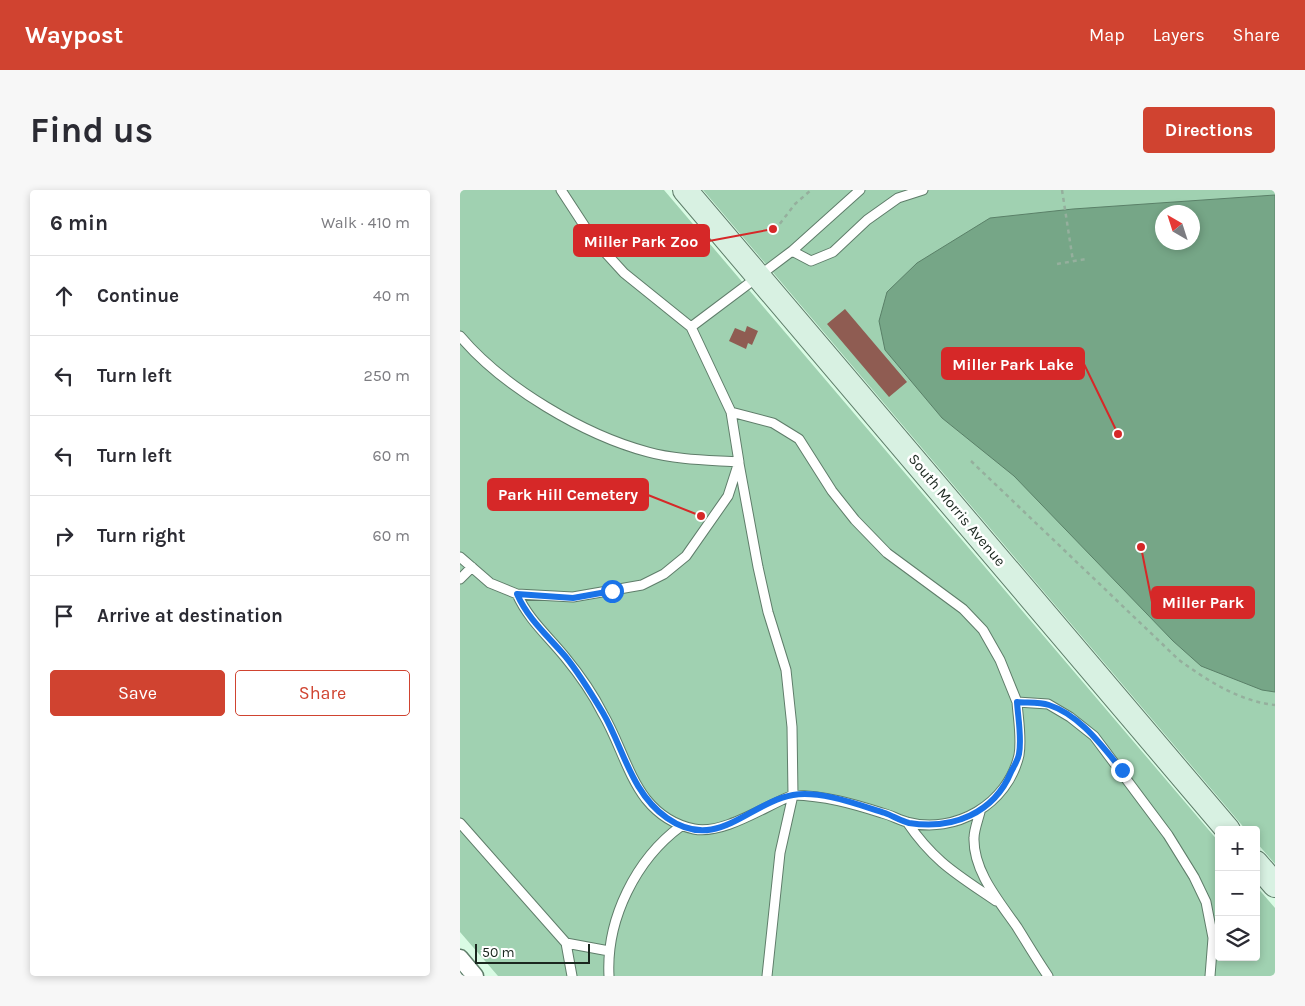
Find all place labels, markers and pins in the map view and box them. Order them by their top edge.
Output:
callout: Miller Park Zoo [574,225,709,256]
callout: Miller Park Lake [942,348,1084,379]
callout: Park Hill Cemetery [488,479,648,510]
callout: Miller Park [1152,587,1254,618]

